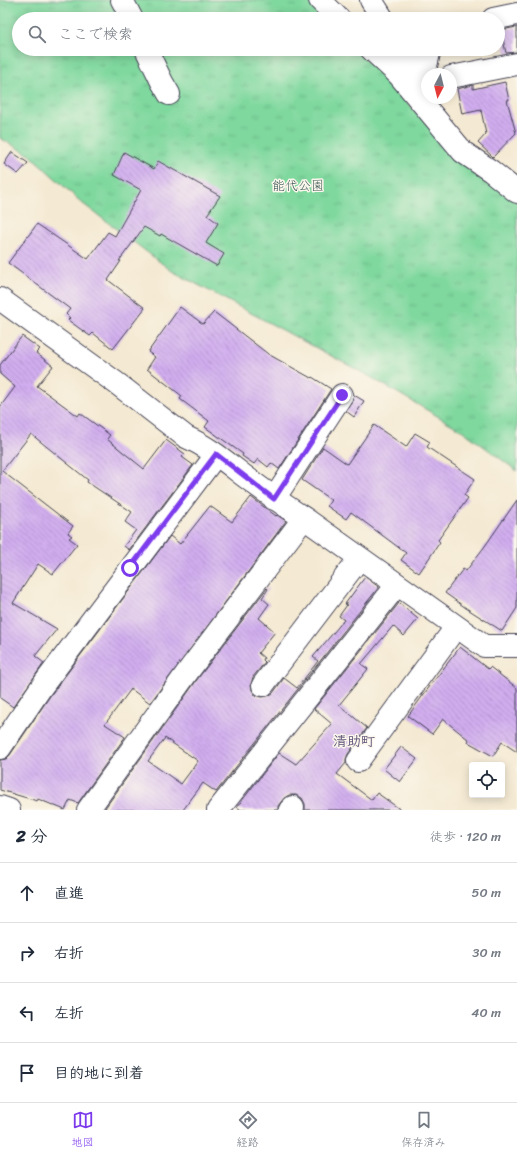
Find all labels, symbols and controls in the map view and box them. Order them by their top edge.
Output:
search box [12,12,505,56]
text: ここで検索 [58,21,133,47]
icon: search [26,23,48,45]
north arrow [421,68,457,104]
park label: 能代公園 [272,174,324,197]
route end [333,386,351,404]
route start [121,559,139,577]
district label: 清助町 [333,729,375,754]
map controls [469,762,505,798]
button: locate [469,762,505,798]
text: 2 分 [16,821,47,851]
text: 徒歩 · 120 m [430,825,501,848]
text: 直進 [54,880,84,906]
text: 50 m [471,881,501,904]
icon: ahead [16,882,38,904]
text: 右折 [54,940,84,966]
text: 30 m [472,941,501,964]
icon: right [16,942,38,964]
text: 左折 [54,1000,84,1026]
text: 40 m [471,1001,501,1024]
icon: left [16,1002,38,1024]
text: 目的地に到着 [54,1060,144,1086]
icon: arrive [16,1062,38,1084]
tab: 地図 [72,1109,94,1152]
tab: 経路 [237,1109,259,1152]
tab: 保存済み [402,1109,446,1152]

